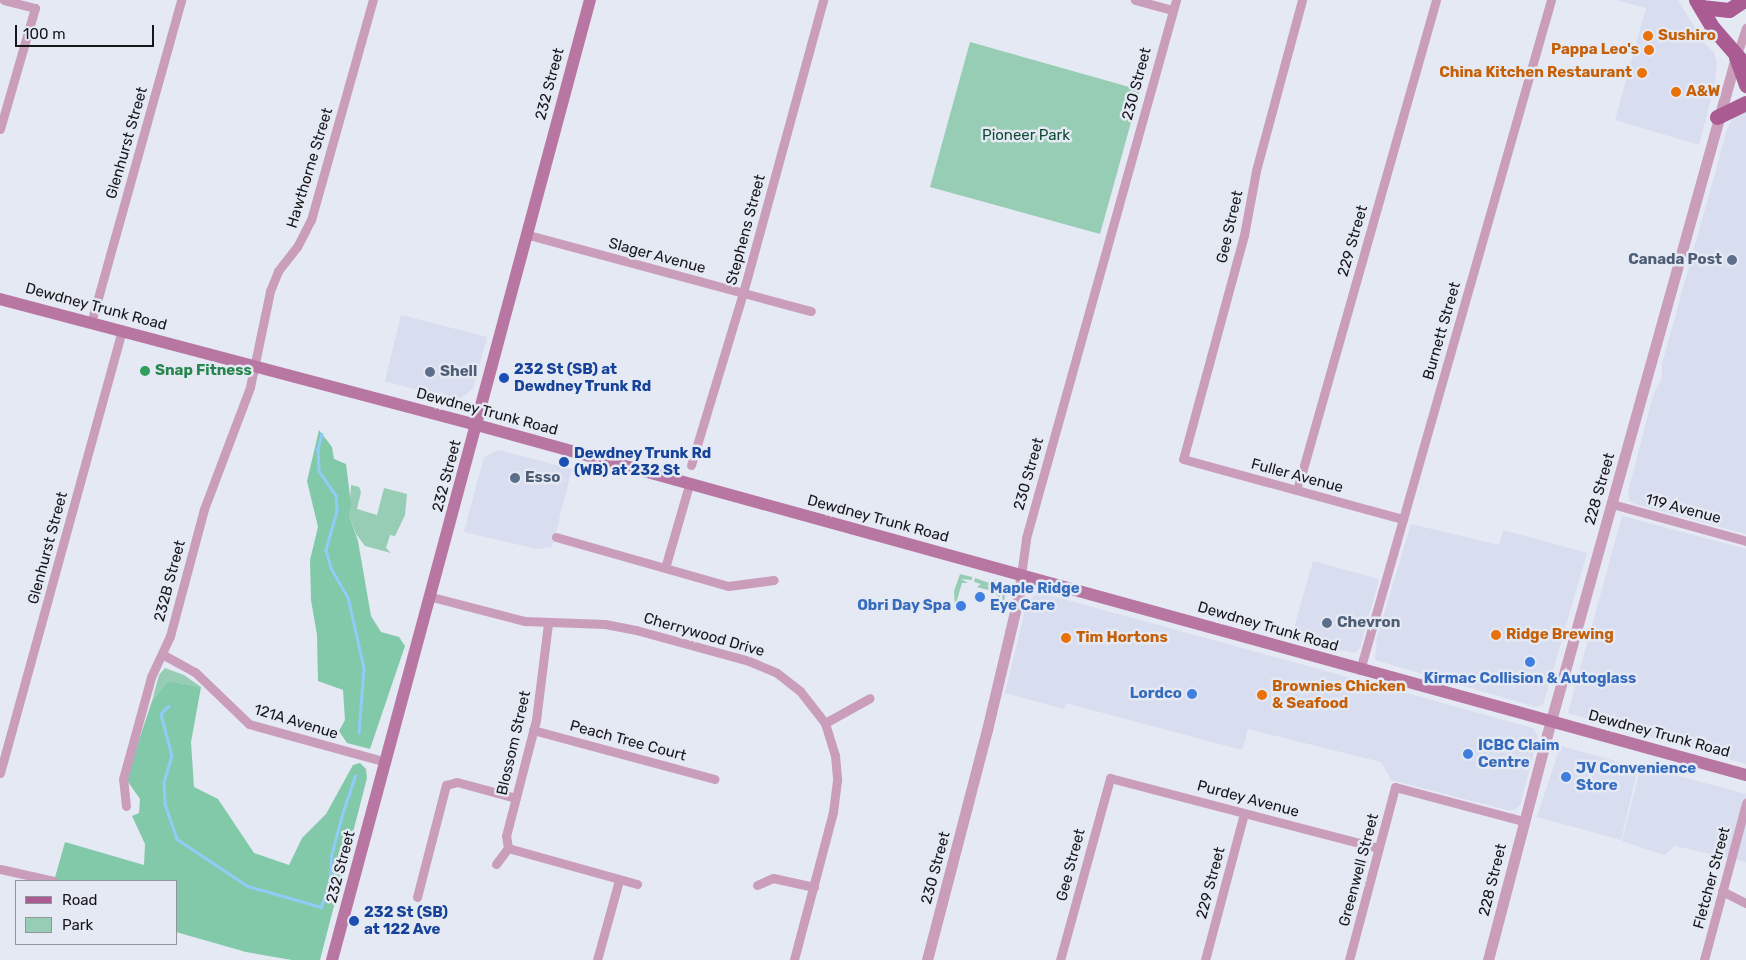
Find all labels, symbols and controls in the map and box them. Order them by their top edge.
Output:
scale bar [18,15,156,47]
text: 100 m [23,25,65,43]
place label: Sushiro [1658,27,1716,45]
marker: Sushiro [1642,30,1654,42]
place label: Pappa Leo's [1551,41,1639,59]
marker: Pappa Leo's [1643,44,1655,56]
street label: 232 Street [532,46,568,122]
street label: 230 Street [1119,46,1155,122]
place label: China Kitchen Restaurant [1439,64,1632,82]
marker: China Kitchen Restaurant [1636,67,1648,79]
place label: A&W [1686,83,1720,101]
street label: Glenhurst Street [102,85,152,201]
marker: A&W [1670,86,1682,98]
street label: Hawthorne Street [283,106,337,230]
park label: Pioneer Park [982,127,1070,145]
street label: Stephens Street [723,173,769,287]
street label: Gee Street [1213,189,1247,265]
street label: 229 Street [1334,203,1372,279]
street label: Slager Avenue [606,234,708,278]
place label: Canada Post [1628,251,1722,269]
marker: Canada Post [1726,254,1738,266]
street label: Dewdney Trunk Road [23,279,169,335]
street label: Burnett Street [1419,280,1465,382]
place label: 232 St (SB) at Dewdney Trunk Rd [514,360,652,395]
place label: Snap Fitness [155,362,252,380]
place label: Shell [440,363,477,381]
marker: Snap Fitness [139,365,151,377]
marker: Shell [424,366,436,378]
marker: 232 St (SB) at Dewdney Trunk Rd [498,372,510,384]
street label: Dewdney Trunk Road [414,384,560,440]
street label: 230 Street [1010,436,1048,512]
street label: 232 Street [429,438,465,514]
place label: Dewdney Trunk Rd (WB) at 232 St [574,444,712,479]
street label: 228 Street [1581,451,1619,527]
street label: Fuller Avenue [1249,455,1345,497]
marker: Dewdney Trunk Rd (WB) at 232 St [558,456,570,468]
place label: Esso [525,469,560,487]
marker: Esso [509,472,521,484]
street label: Glenhurst Street [24,490,72,606]
street label: 119 Avenue [1643,490,1723,528]
street label: Dewdney Trunk Road [805,491,951,547]
street label: 232B Street [150,538,190,624]
place label: Maple Ridge Eye Care [990,579,1080,614]
marker: Maple Ridge Eye Care [974,591,986,603]
place label: Obri Day Spa [857,597,951,615]
street label: Dewdney Trunk Road [1195,598,1341,656]
marker: Obri Day Spa [955,600,967,612]
street label: Cherrywood Drive [641,609,767,661]
place label: Chevron [1337,614,1400,632]
marker: Chevron [1321,617,1333,629]
place label: Ridge Brewing [1506,626,1614,644]
place label: Tim Hortons [1076,629,1168,647]
marker: Ridge Brewing [1490,629,1502,641]
marker: Tim Hortons [1060,632,1072,644]
marker: Kirmac Collision & Autoglass [1524,656,1536,668]
place label: Kirmac Collision & Autoglass [1424,670,1636,688]
place label: Brownies Chicken & Seafood [1272,677,1406,712]
place label: Lordco [1130,685,1182,703]
marker: Lordco [1186,688,1198,700]
street label: Blossom Street [493,689,535,797]
marker: Brownies Chicken & Seafood [1256,689,1268,701]
street label: 121A Avenue [251,701,341,743]
street label: Dewdney Trunk Road [1586,706,1732,762]
street label: Peach Tree Court [568,717,688,765]
place label: ICBC Claim Centre [1478,736,1559,771]
marker: ICBC Claim Centre [1462,748,1474,760]
place label: JV Convenience Store [1576,759,1697,794]
marker: JV Convenience Store [1560,771,1572,783]
street label: Purdey Avenue [1195,777,1301,821]
street label: Greenwell Street [1335,812,1383,928]
street label: Fletcher Street [1690,825,1734,931]
street label: Gee Street [1053,827,1089,903]
street label: 232 Street [323,829,359,905]
street label: 230 Street [918,830,954,906]
street label: 228 Street [1475,842,1511,918]
street label: 229 Street [1193,845,1229,921]
legend [15,880,178,945]
text: Road [62,891,98,909]
place label: 232 St (SB) at 122 Ave [364,903,448,938]
marker: 232 St (SB) at 122 Ave [348,915,360,927]
text: Park [62,916,93,934]

